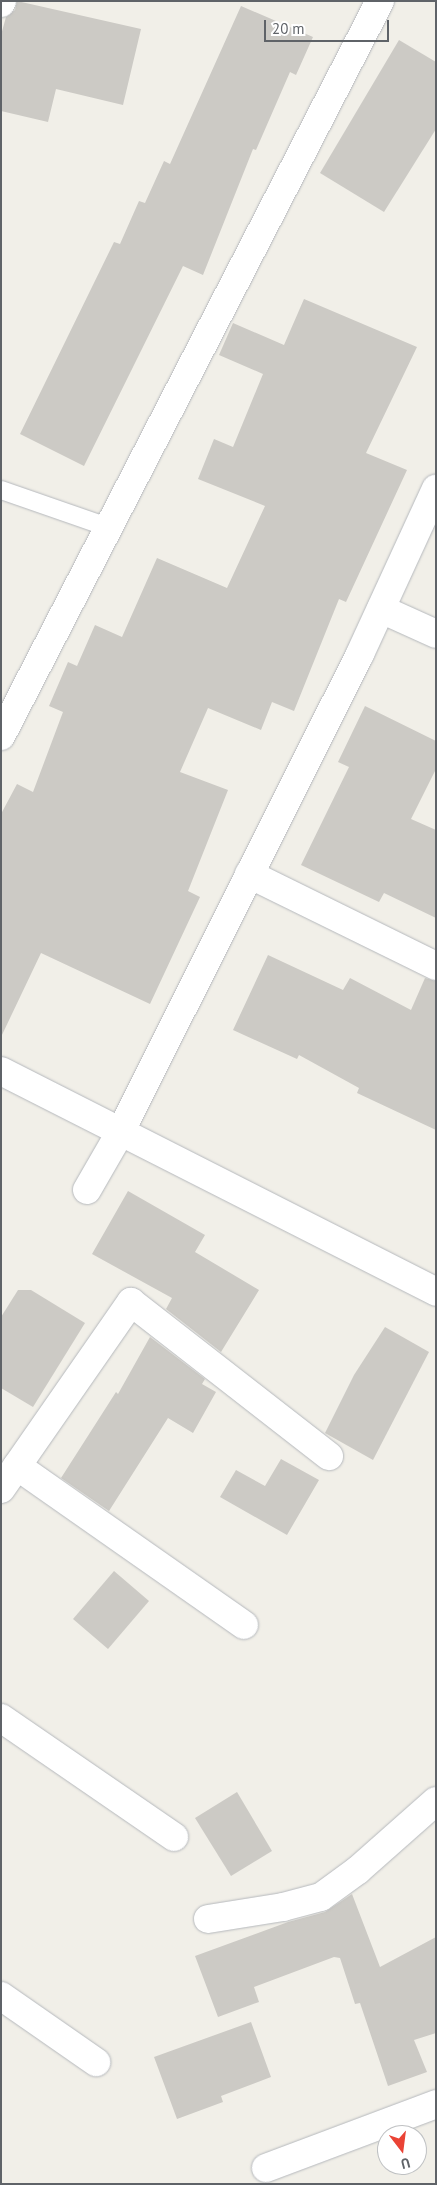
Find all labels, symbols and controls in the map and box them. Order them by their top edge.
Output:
scale bar [267,10,392,42]
text: 20 m [272,19,305,38]
north arrow [377,2125,427,2175]
text: U [399,2154,412,2173]

